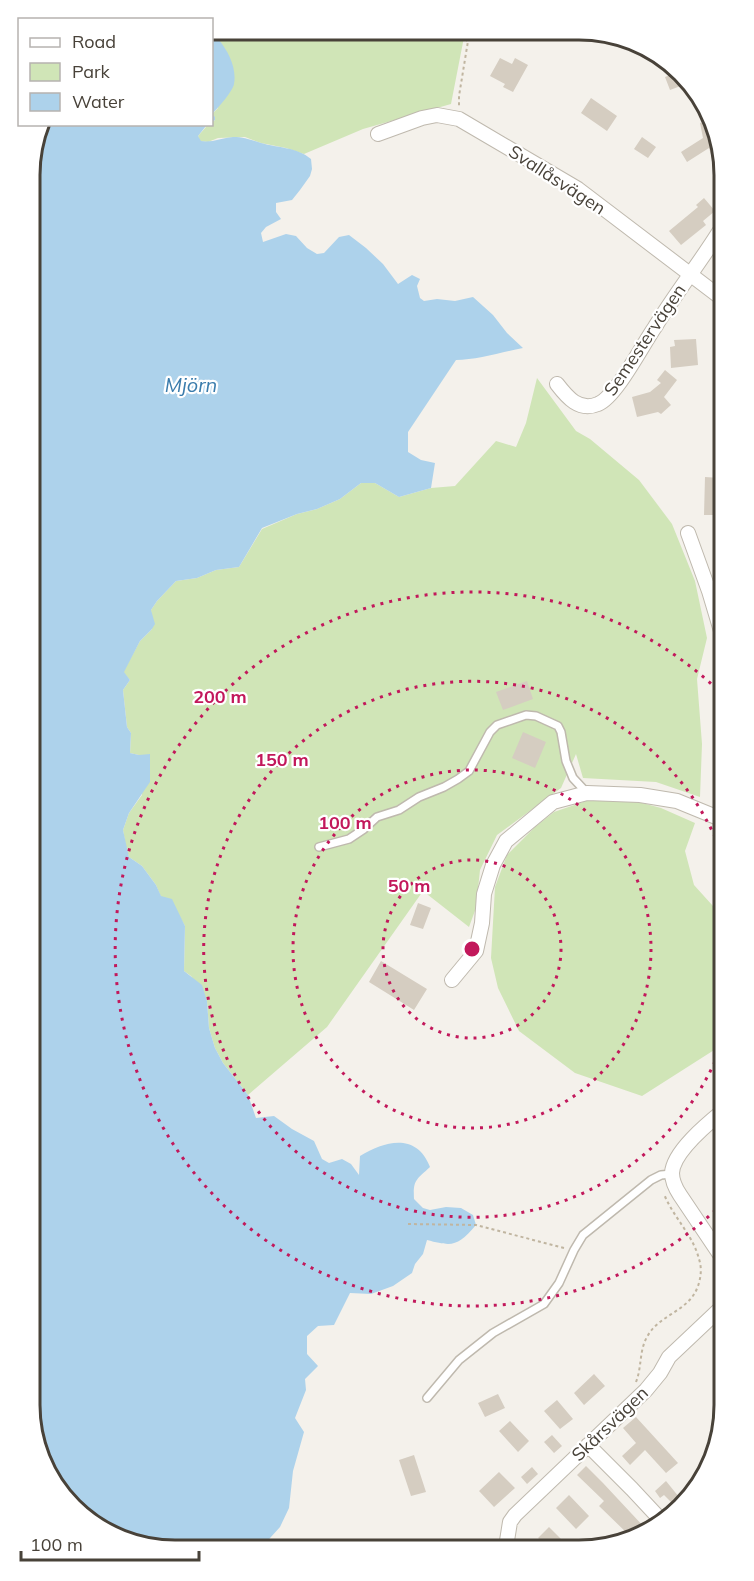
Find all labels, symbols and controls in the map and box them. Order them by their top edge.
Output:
legend [18,18,213,126]
text: Road [72,30,116,53]
text: Park [72,60,111,83]
text: Water [72,90,125,113]
street label: Svallåsvägen [504,140,610,219]
street label: Semestervägen [599,279,690,400]
water label: Mjörn [165,372,217,397]
text: 200 m [193,685,247,708]
text: 150 m [255,748,309,771]
text: 100 m [318,811,372,834]
text: 50 m [388,874,430,897]
centre of rings [462,939,482,959]
street label: Skårsvägen [566,1381,653,1466]
scale bar [21,1524,200,1562]
text: 100 m [30,1533,83,1556]

